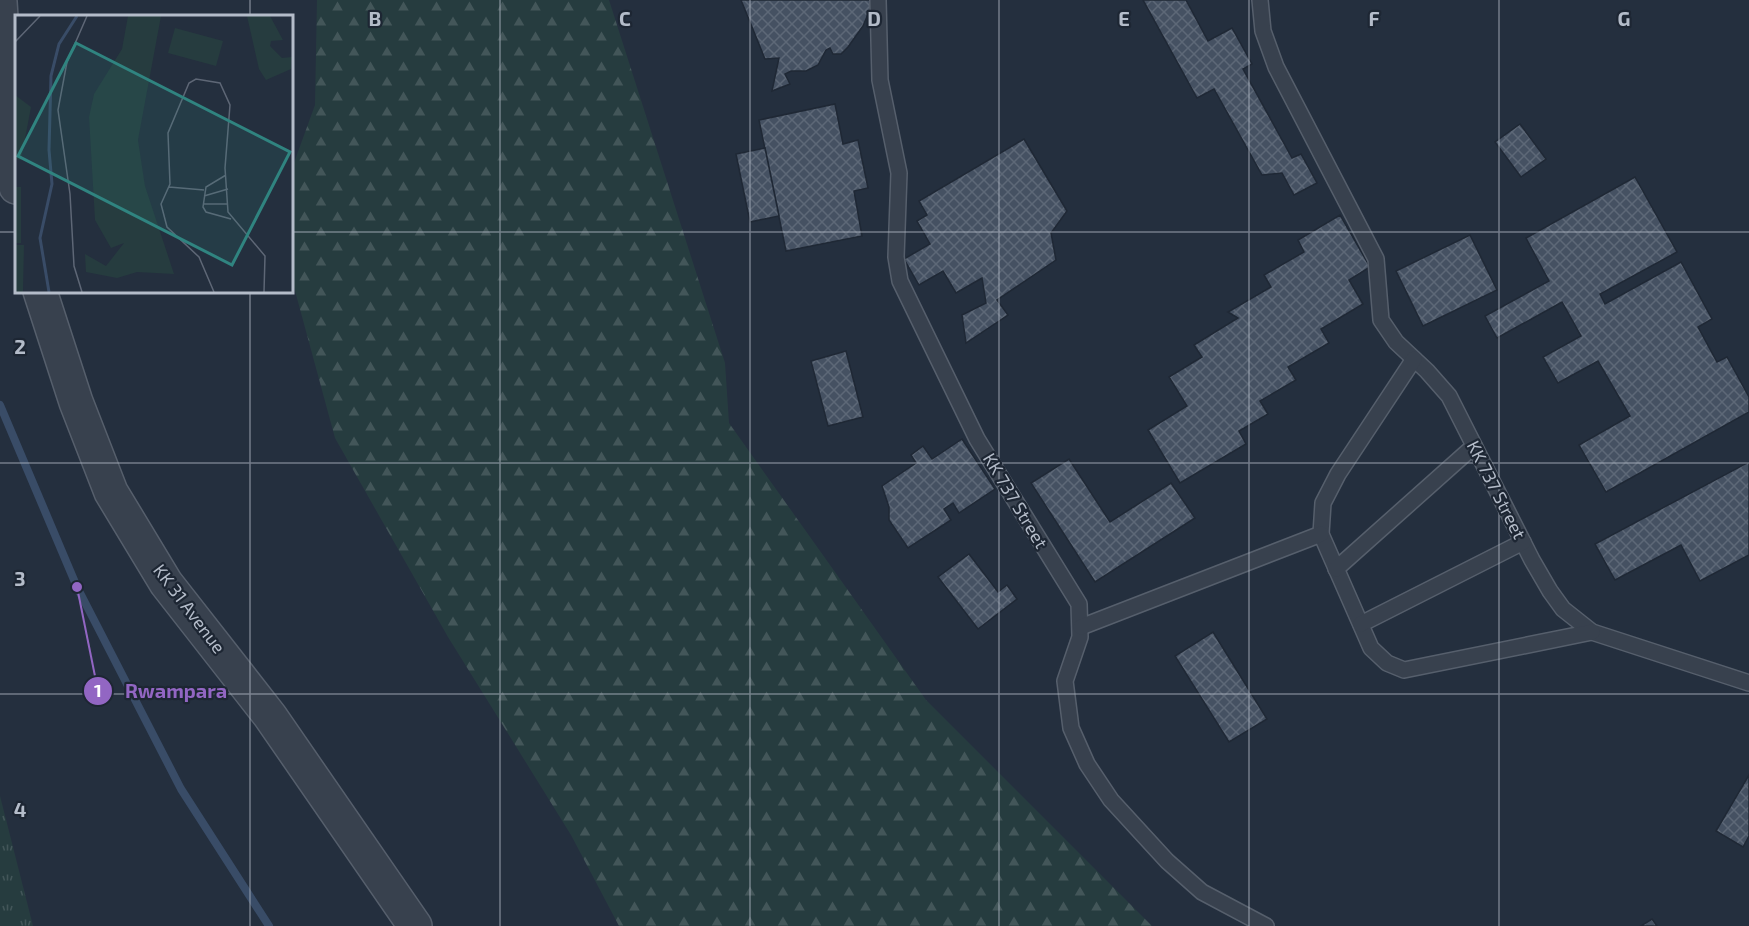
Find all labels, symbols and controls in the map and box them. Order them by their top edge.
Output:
text: B [369,6,381,30]
text: C [619,6,631,30]
text: D [867,6,881,30]
text: E [1118,6,1130,30]
text: F [1368,6,1380,30]
text: G [1618,6,1630,30]
inset map [15,15,292,292]
text: 2 [14,334,26,358]
street label: KK 737 Street [1463,437,1531,543]
street label: KK 737 Street [979,449,1053,552]
street label: KK 31 Avenue [149,559,231,657]
text: 3 [14,566,26,590]
callout: Rwampara [83,672,239,710]
text: Rwampara [125,678,227,702]
text: 1 [94,679,102,701]
text: 4 [14,797,27,821]

